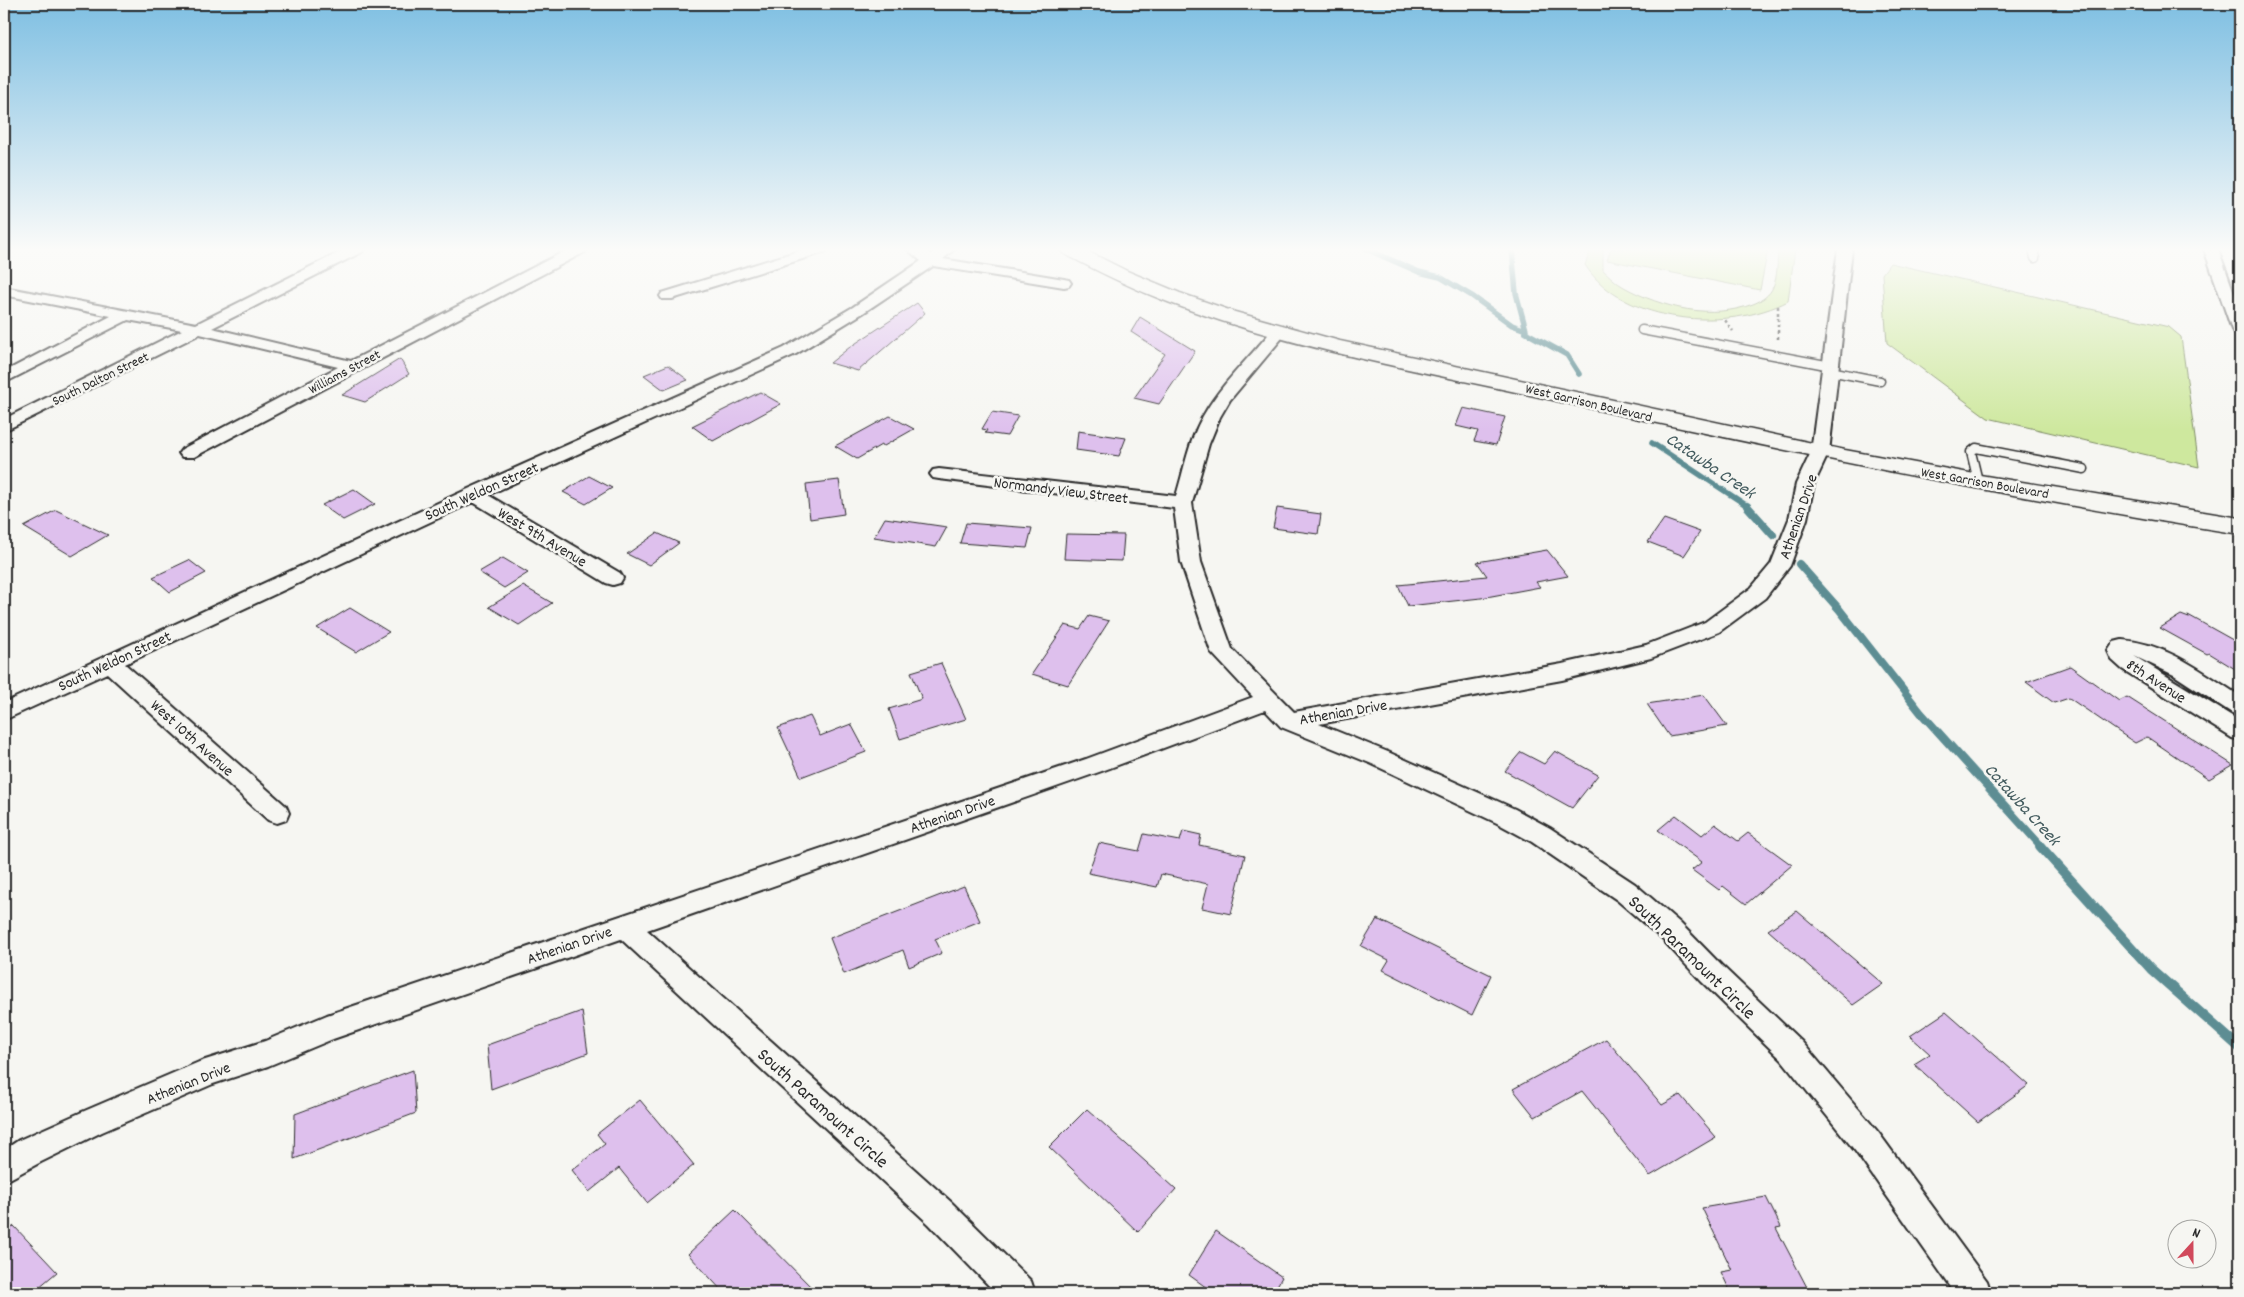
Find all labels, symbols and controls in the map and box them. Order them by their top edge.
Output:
street label: Williams Street [305,345,385,400]
street label: South Dalton Street [49,348,153,412]
street label: West Garrison Boulevard [1523,380,1654,428]
water label: Catawba Creek [1660,428,1761,507]
street label: South Weldon Street [421,457,543,528]
street label: West Garrison Boulevard [1919,463,2050,505]
street label: Athenian Drive [1774,471,1825,563]
street label: Normandy View Street [992,472,1129,511]
street label: West 9th Avenue [493,502,591,574]
street label: South Weldon Street [55,626,176,699]
street label: 8th Avenue [2121,654,2190,710]
street label: Athenian Drive [1298,694,1389,732]
street label: West 10th Avenue [144,695,238,783]
water label: Catawba Creek [1977,759,2066,854]
street label: Athenian Drive [907,790,999,841]
street label: South Paramount Circle [1620,890,1761,1027]
street label: Athenian Drive [524,921,616,972]
street label: South Paramount Circle [750,1043,893,1176]
street label: Athenian Drive [143,1057,234,1112]
north arrow [2166,1220,2216,1270]
text: N [2189,1223,2203,1244]

